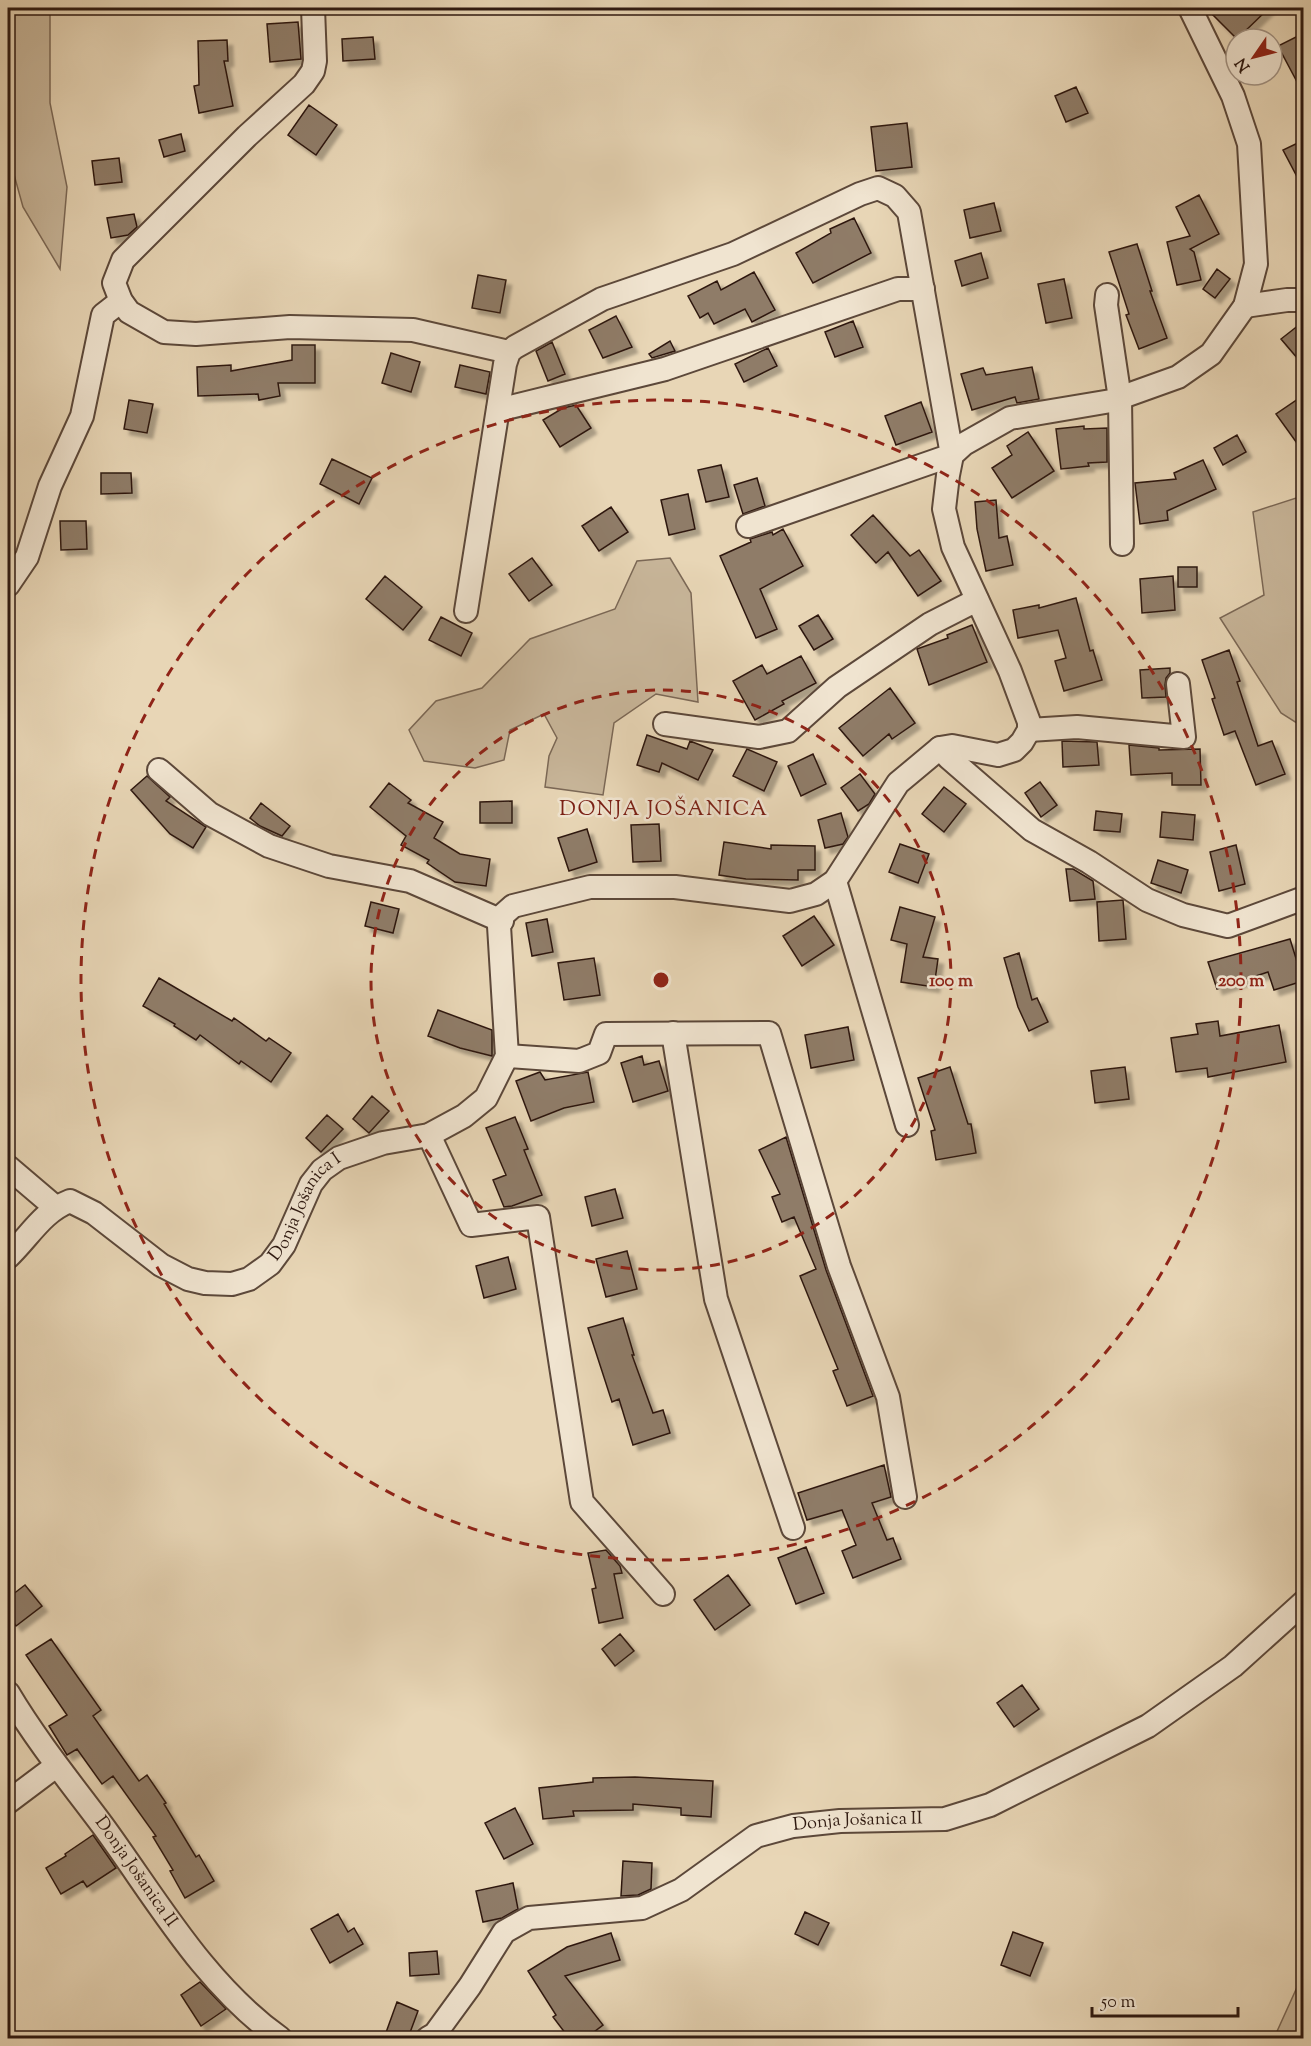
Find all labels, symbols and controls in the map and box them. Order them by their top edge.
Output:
north arrow [1224,27,1284,87]
text: N [1231,52,1257,76]
district label: DONJA JOŠANICA [559,795,769,825]
text: 100 m [929,969,973,995]
text: 200 m [1218,969,1264,995]
centre of rings [651,970,671,990]
street label: Donja Jošanica I [263,1147,347,1267]
street label: Donja Jošanica II [792,1806,923,1839]
street label: Donja Jošanica II [88,1811,183,1933]
scale bar [1092,1980,1238,2018]
text: 50 m [1100,1990,1136,2016]

